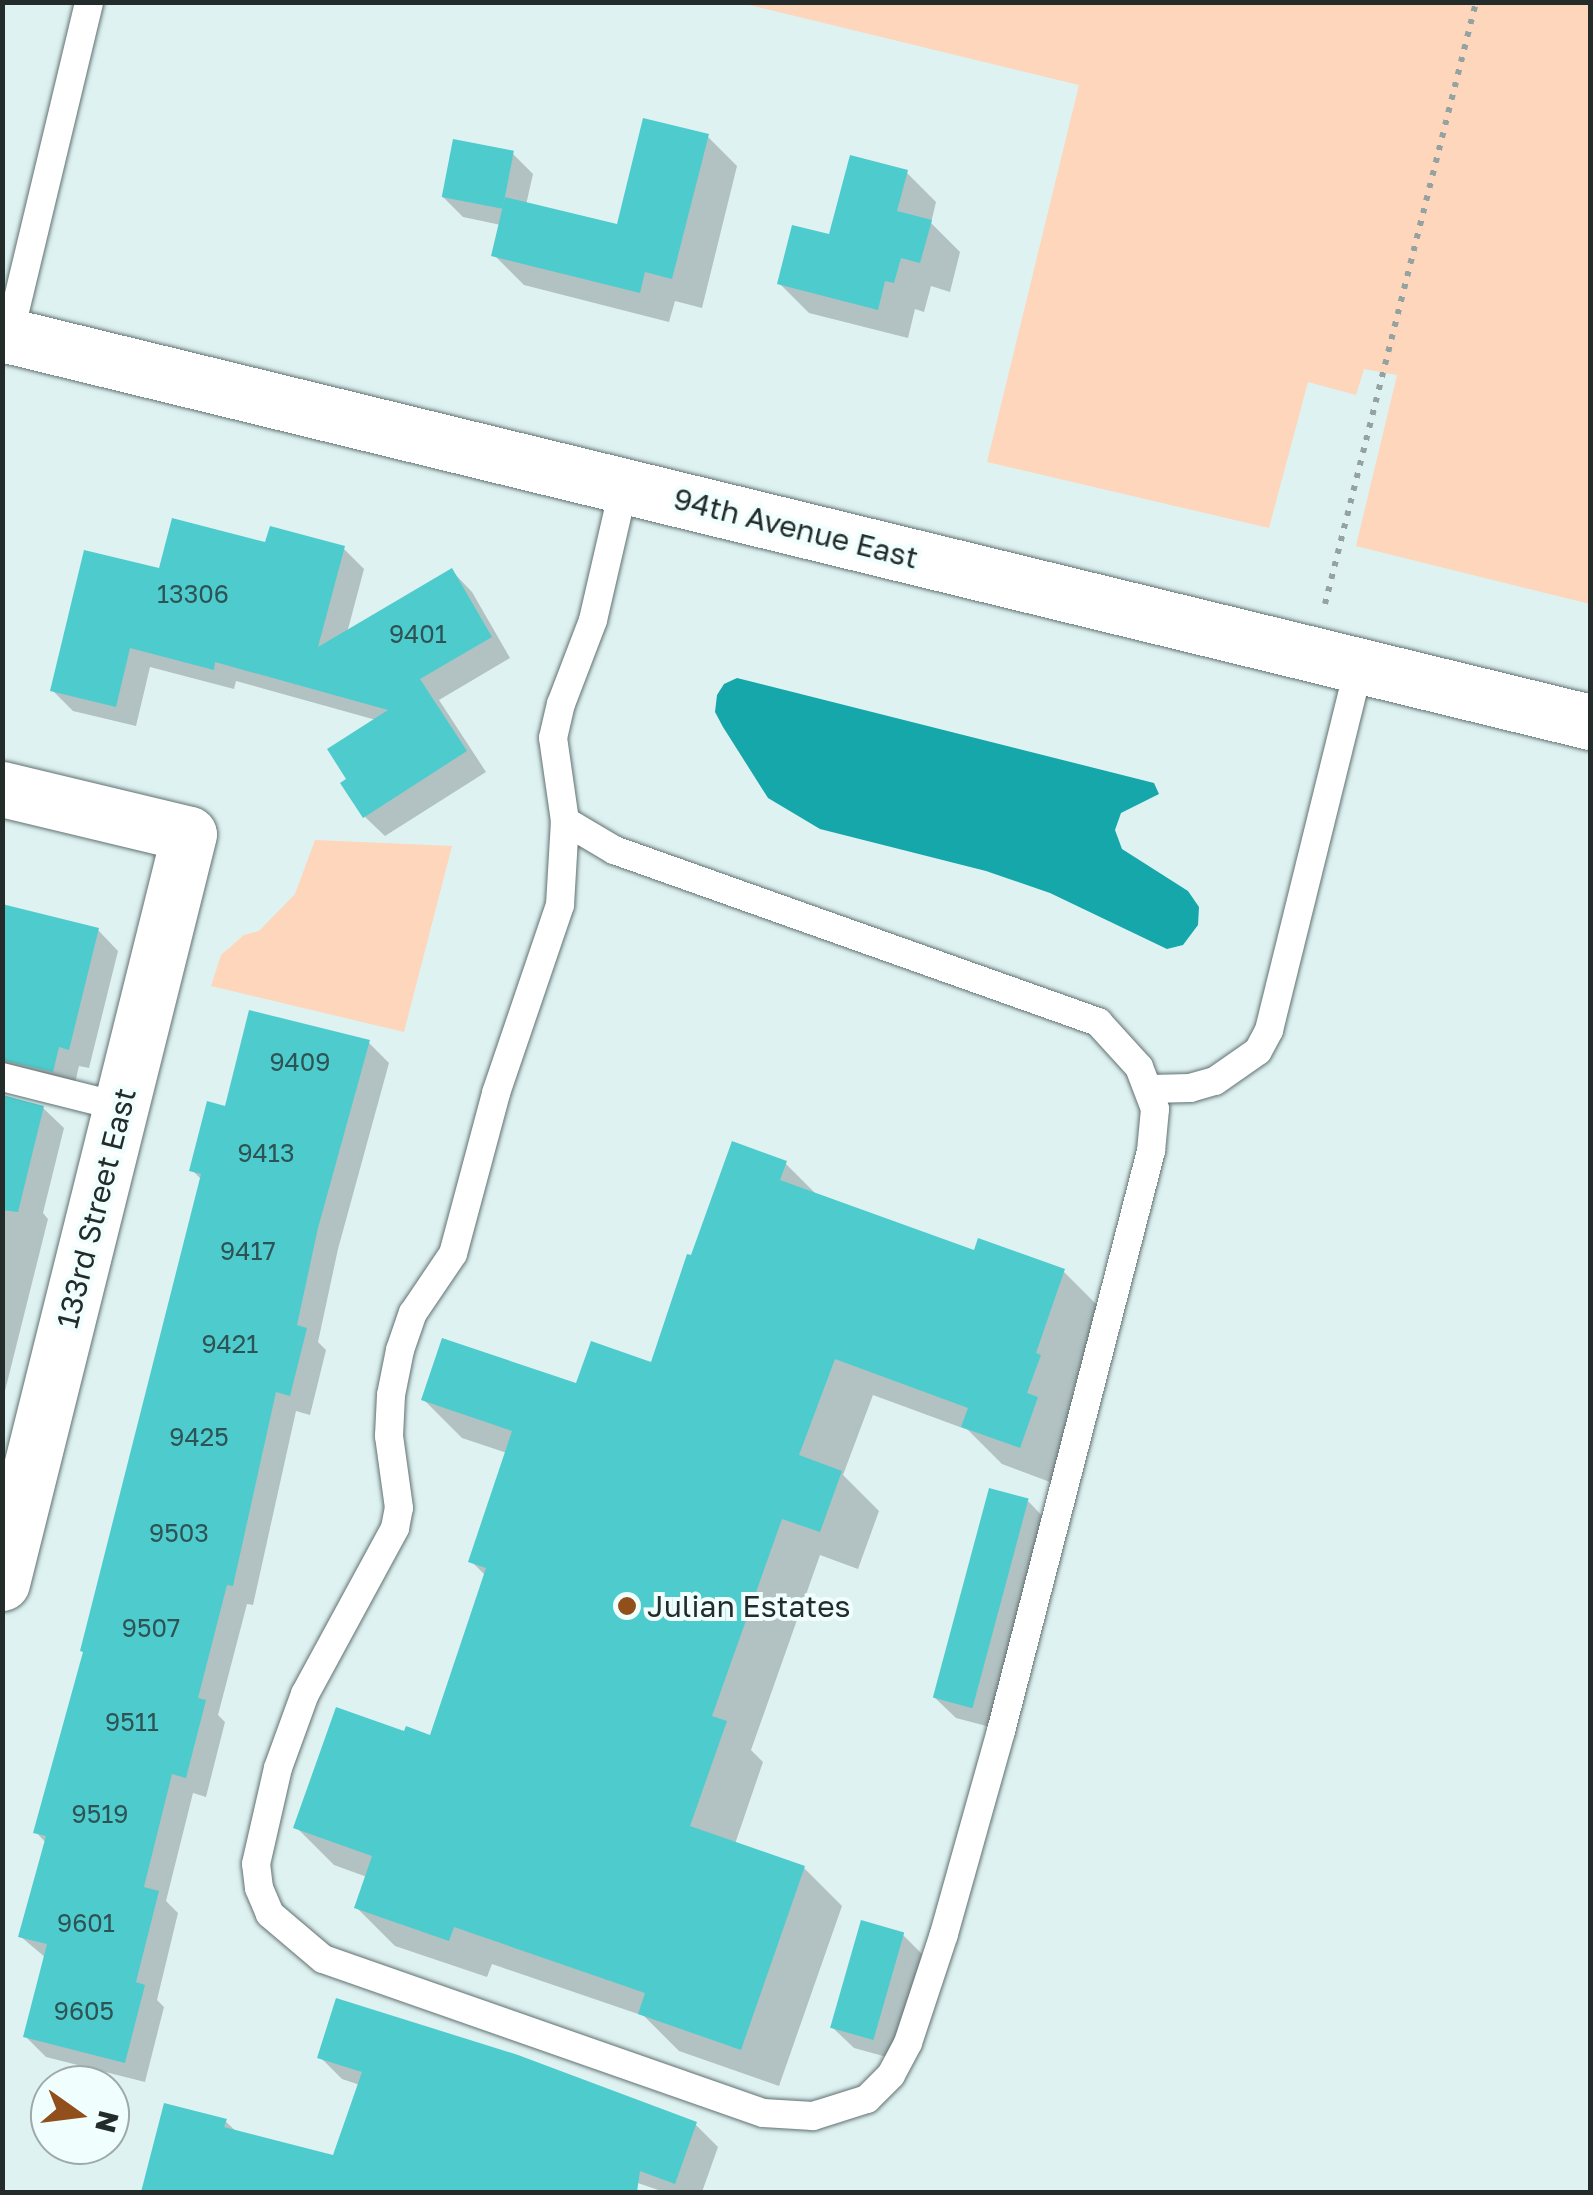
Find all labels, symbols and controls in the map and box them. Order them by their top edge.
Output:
street label: 94th Avenue East [670,480,922,576]
house number: 13306 [157,579,229,609]
house number: 9401 [389,619,447,649]
house number: 9409 [270,1047,330,1077]
street label: 133rd Street East [49,1084,143,1332]
house number: 9413 [237,1138,295,1168]
house number: 9417 [220,1236,276,1266]
house number: 9421 [202,1329,258,1359]
house number: 9425 [169,1422,229,1452]
house number: 9503 [149,1518,209,1548]
place label: Julian Estates [647,1588,850,1624]
marker: Julian Estates [616,1595,638,1617]
house number: 9507 [122,1613,180,1643]
house number: 9511 [105,1707,159,1737]
house number: 9519 [72,1799,128,1829]
house number: 9601 [57,1908,115,1938]
house number: 9605 [54,1996,114,2026]
north arrow [30,2065,130,2165]
text: N [89,2108,126,2136]

